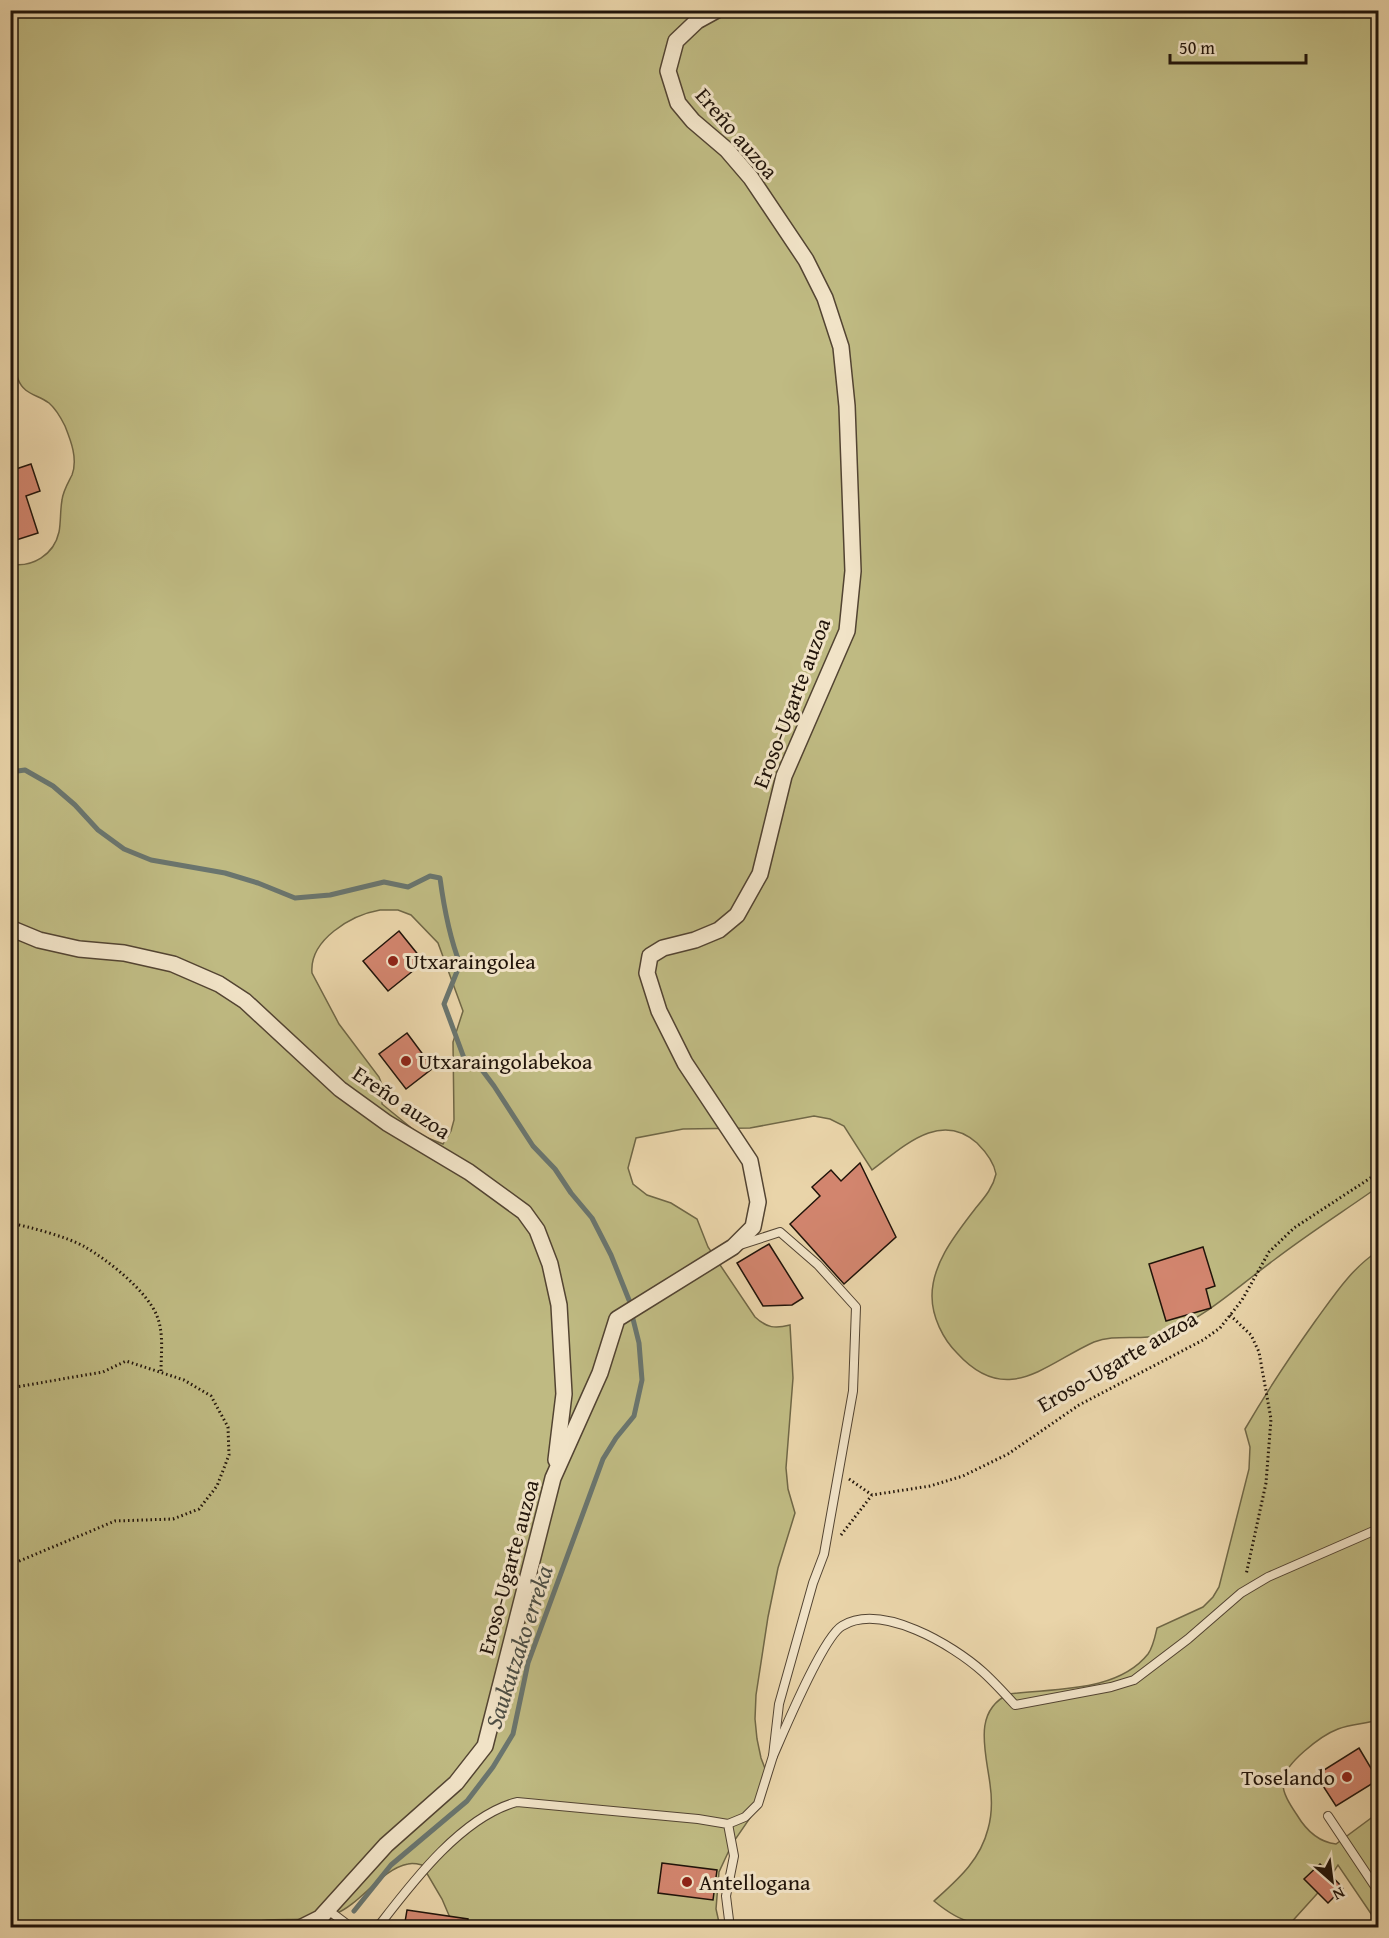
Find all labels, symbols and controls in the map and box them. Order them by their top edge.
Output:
scale bar [1170,27,1306,65]
text: 50 m [1179,34,1215,61]
street label: Ereño auzoa [688,80,786,186]
street label: Eroso-Ugarte auzoa [744,613,838,793]
place label: Utxaraingolea [405,945,536,977]
marker: Utxaraingolea [386,954,400,968]
place label: Utxaraingolabekoa [418,1045,593,1077]
marker: Utxaraingolabekoa [399,1054,413,1068]
street label: Ereño auzoa [347,1057,458,1147]
street label: Eroso-Ugarte auzoa [1031,1302,1203,1420]
street label: Eroso-Ugarte auzoa [469,1475,547,1658]
water label: Saukutzako erreka [476,1561,561,1733]
place label: Toselando [1241,1761,1335,1793]
marker: Toselando [1340,1770,1354,1784]
north arrow [1302,1851,1362,1911]
place label: Antellogana [699,1866,811,1898]
marker: Antellogana [680,1875,694,1889]
text: N [1328,1881,1349,1907]

